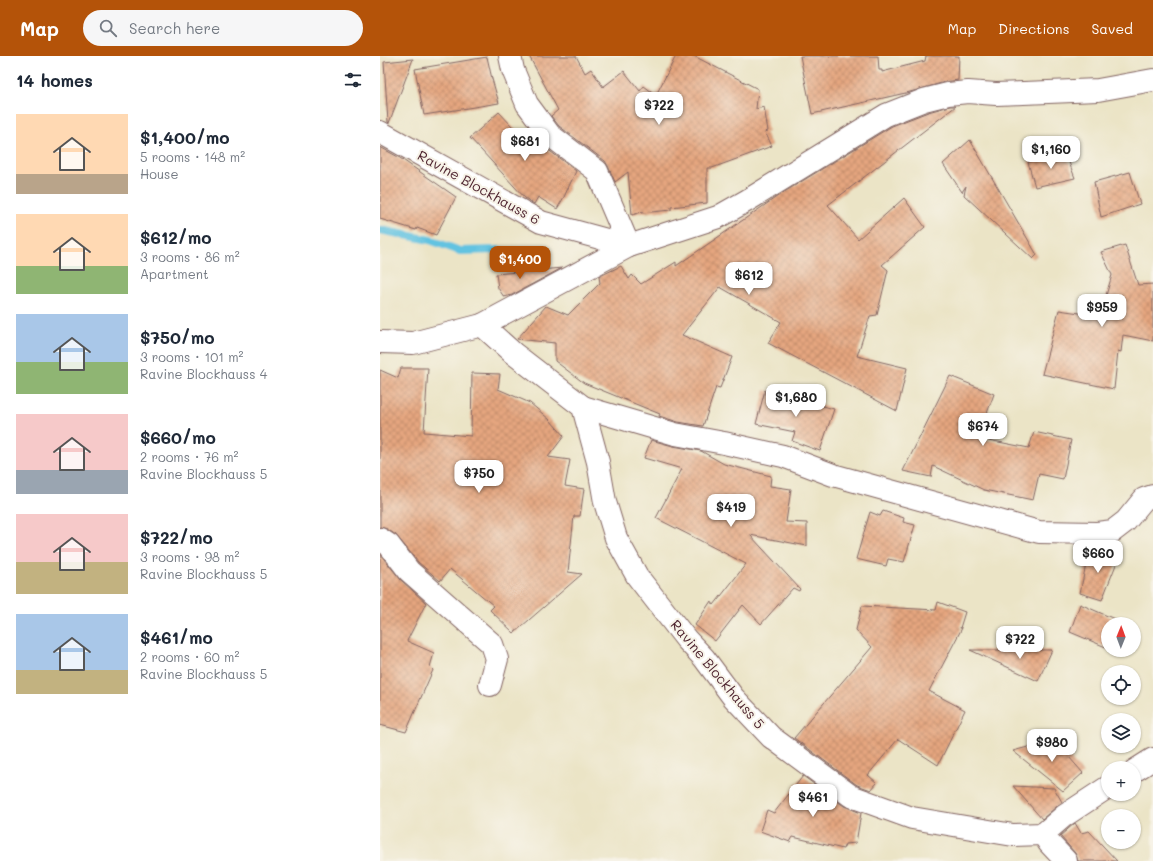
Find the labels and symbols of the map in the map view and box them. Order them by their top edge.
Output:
pin: $722 [635,92,683,126]
pin: $681 [501,128,549,162]
pin: $1,160 [1018,136,1084,170]
street label: Ravine Blockhauss 6 [414,145,544,229]
pin: $1,400 [487,246,553,280]
pin: $612 [725,262,773,296]
pin: $959 [1078,294,1126,328]
pin: $1,680 [763,384,829,418]
pin: $674 [959,413,1007,447]
pin: $750 [455,460,503,494]
pin: $419 [707,494,755,528]
pin: $660 [1074,540,1122,574]
street label: Ravine Blockhauss 5 [667,615,769,733]
north arrow [1101,617,1141,657]
pin: $722 [996,626,1044,660]
pin: $980 [1028,729,1076,763]
pin: $461 [789,784,837,818]

